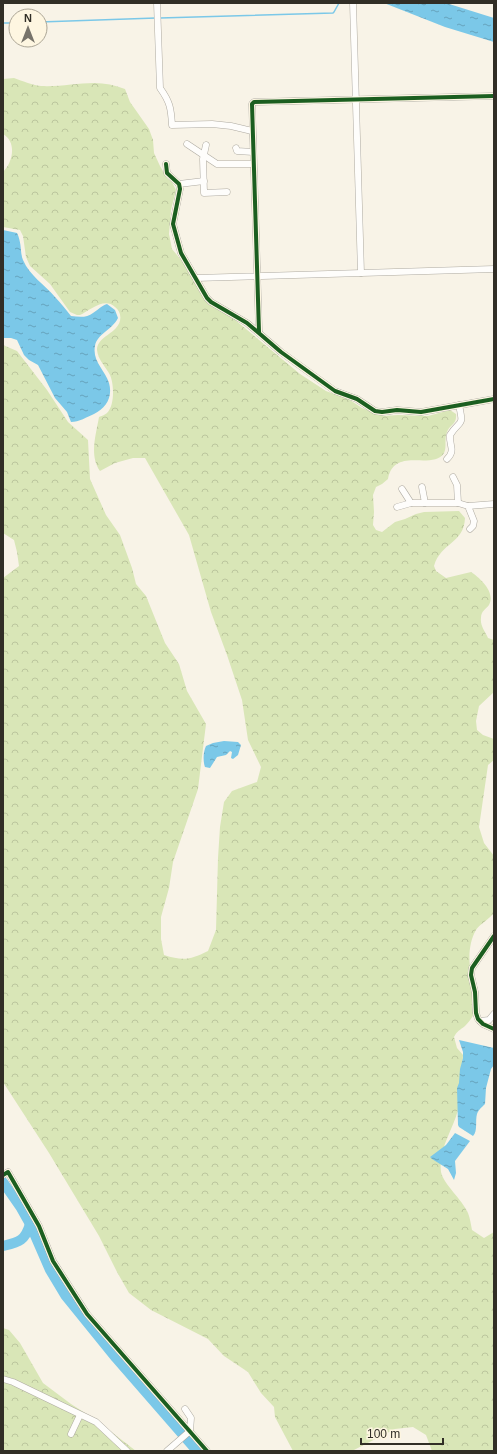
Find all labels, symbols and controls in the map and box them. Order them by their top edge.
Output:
north arrow [8,8,48,48]
text: N [24,12,32,24]
scale bar [361,1420,443,1446]
text: 100 m [367,1427,400,1441]

